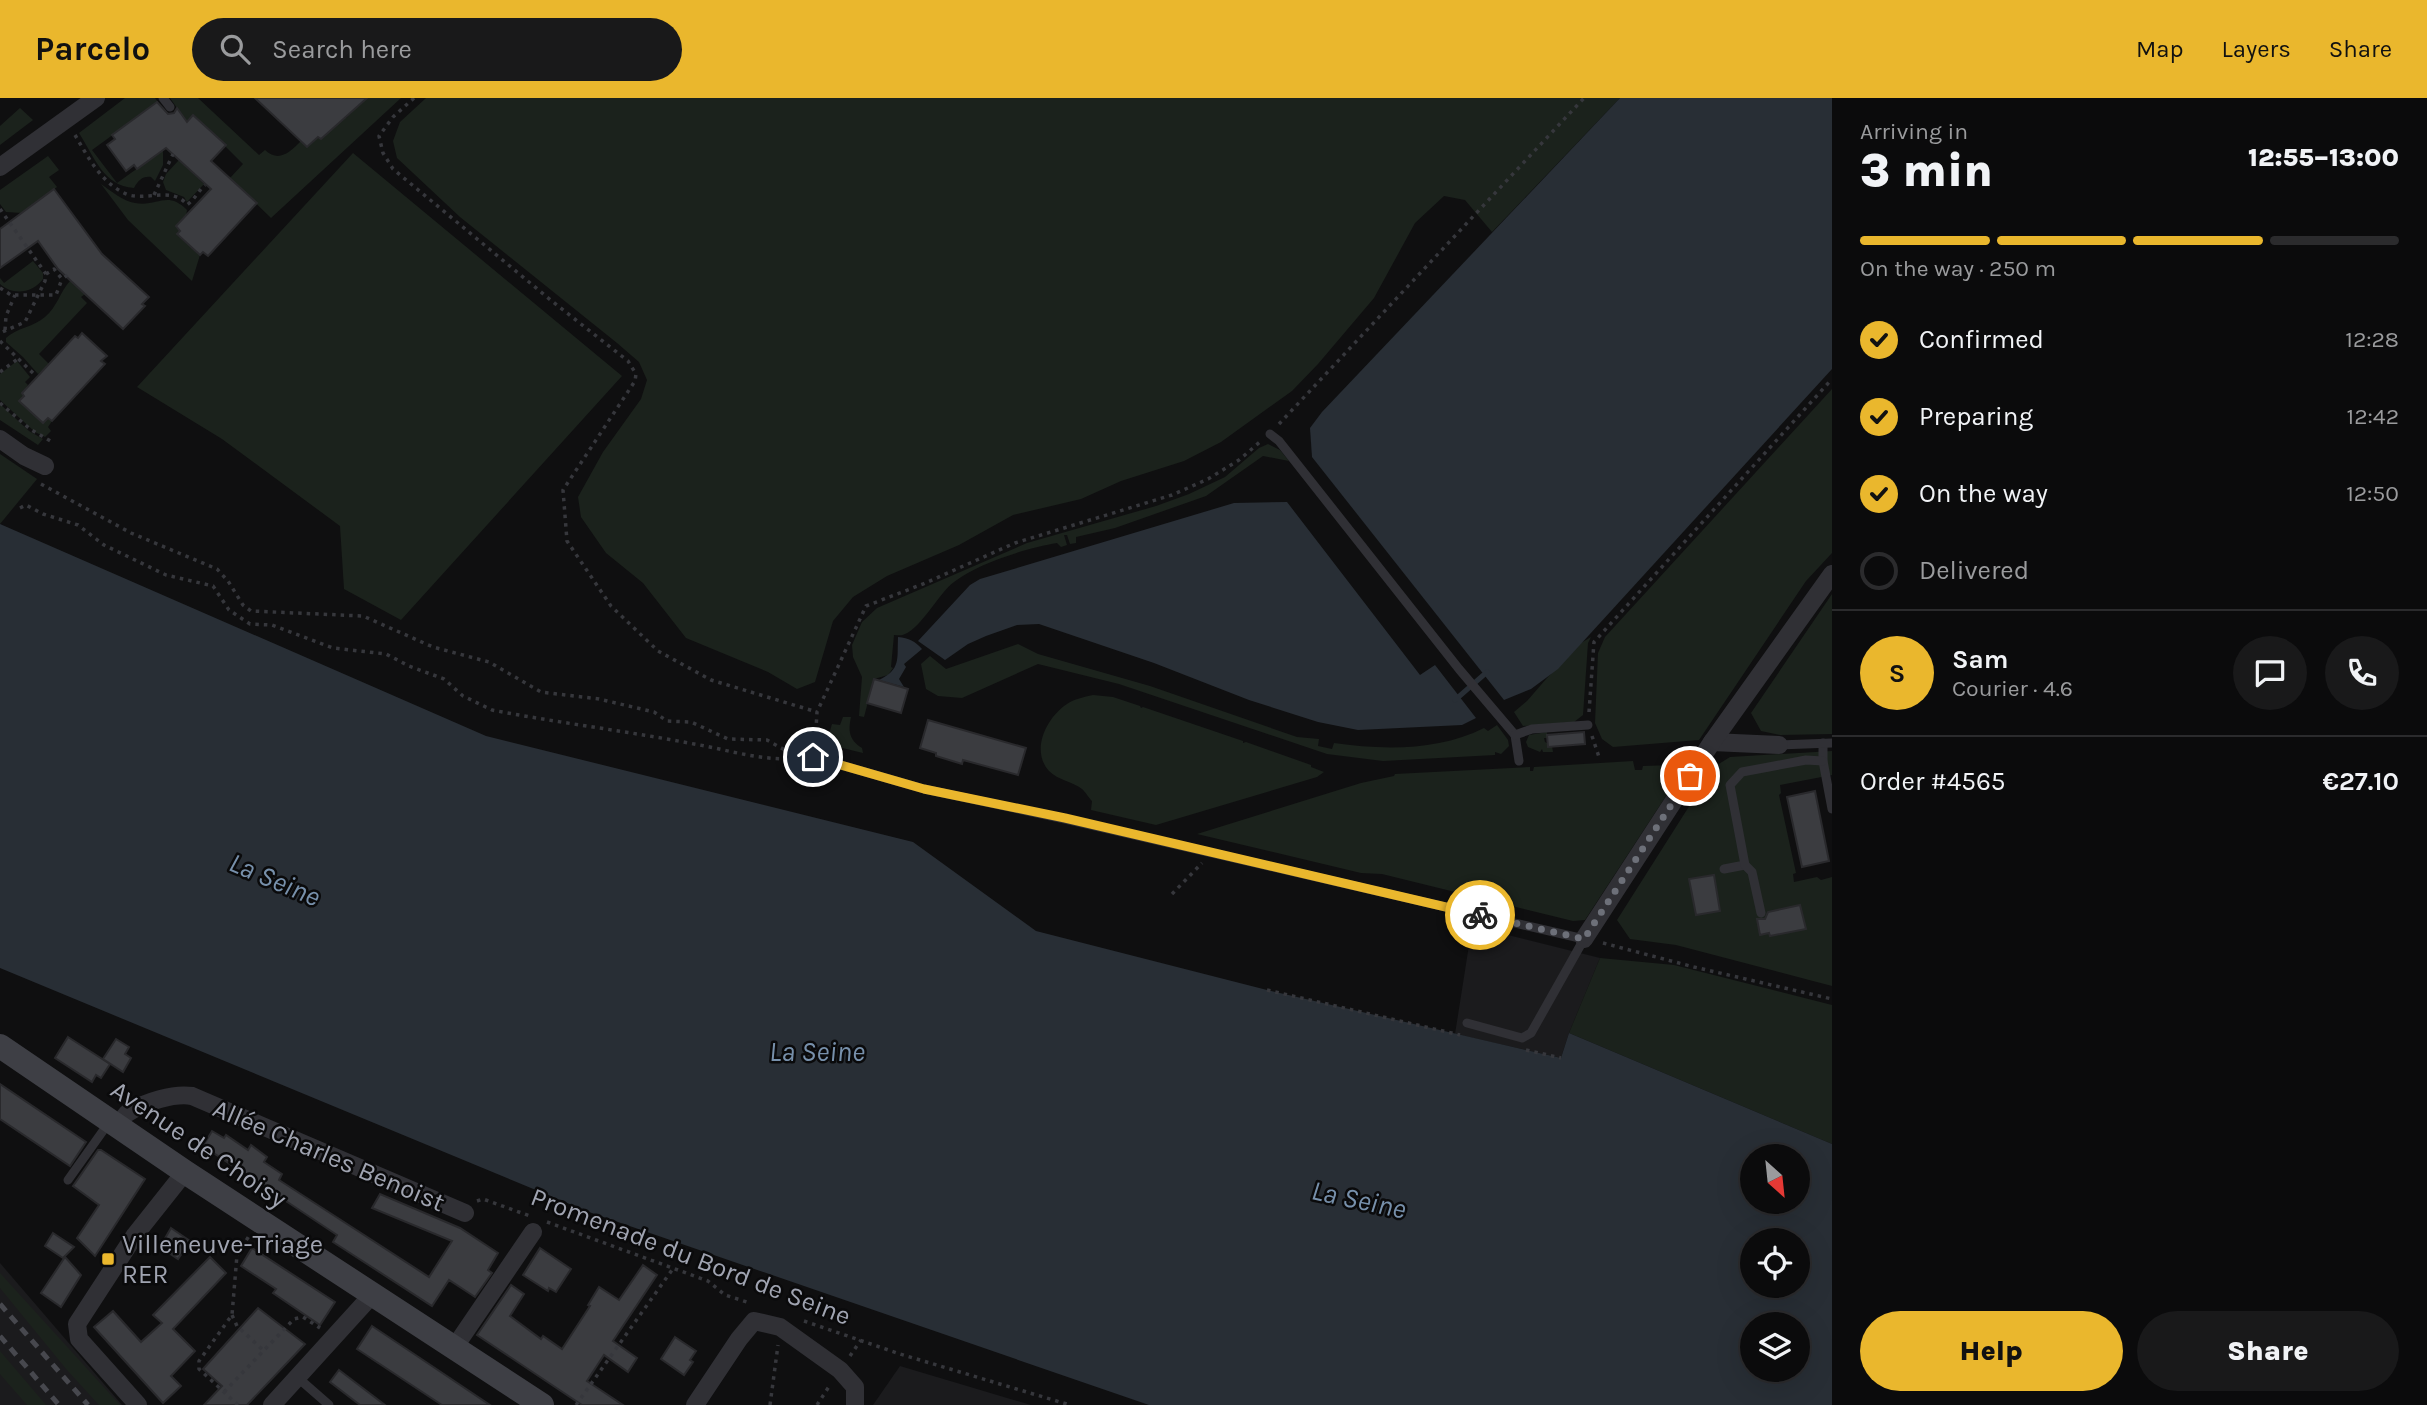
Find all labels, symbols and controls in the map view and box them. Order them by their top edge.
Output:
search box [192,18,682,81]
text: Parcelo [35,30,150,68]
icon: search [216,30,254,68]
text: Search here [272,34,412,65]
text: Map [2136,35,2184,63]
text: Layers [2222,35,2291,63]
text: Share [2329,35,2392,63]
text: Arriving in [1860,118,1968,145]
text: 12:55–13:00 [2248,142,2399,173]
text: 3 min [1860,144,1993,198]
text: On the way · 250 m [1860,255,2056,282]
icon: check [1860,321,1898,359]
text: Confirmed [1919,324,2044,355]
text: 12:28 [2345,326,2399,353]
icon: check [1860,398,1898,436]
text: Preparing [1919,401,2033,432]
text: 12:42 [2347,403,2399,430]
icon: check [1860,475,1898,513]
text: On the way [1919,478,2048,509]
text: 12:50 [2346,480,2399,507]
text: Delivered [1919,555,2029,586]
button: chat [2233,636,2307,710]
button: phone [2325,636,2399,710]
text: Sam [1952,644,2008,675]
text: S [1889,658,1905,689]
text: Courier · 4.6 [1952,675,2073,702]
pin [783,727,843,787]
icon: home [794,738,832,776]
pin [1660,746,1720,806]
icon: bag [1671,757,1709,795]
text: Order #4565 [1860,766,2006,797]
text: €27.10 [2323,766,2399,797]
water label: La Seine [224,846,325,913]
courier [1445,880,1515,950]
icon: bike [1461,896,1499,934]
water label: La Seine [769,1035,865,1068]
street label: Avenue de Choisy [105,1074,293,1215]
street label: Allée Charles Benoist [208,1093,450,1218]
north arrow [1740,1144,1810,1214]
map controls [1740,1144,1810,1382]
water label: La Seine [1309,1173,1409,1226]
street label: Promenade du Bord de Seine [527,1181,855,1332]
button: locate [1740,1228,1810,1298]
place label: Villeneuve-Triage RER [122,1229,323,1290]
marker: Villeneuve-Triage RER [100,1251,116,1267]
button: Help [1860,1311,2123,1391]
button: Share [2137,1311,2399,1391]
button: layers [1740,1312,1810,1382]

